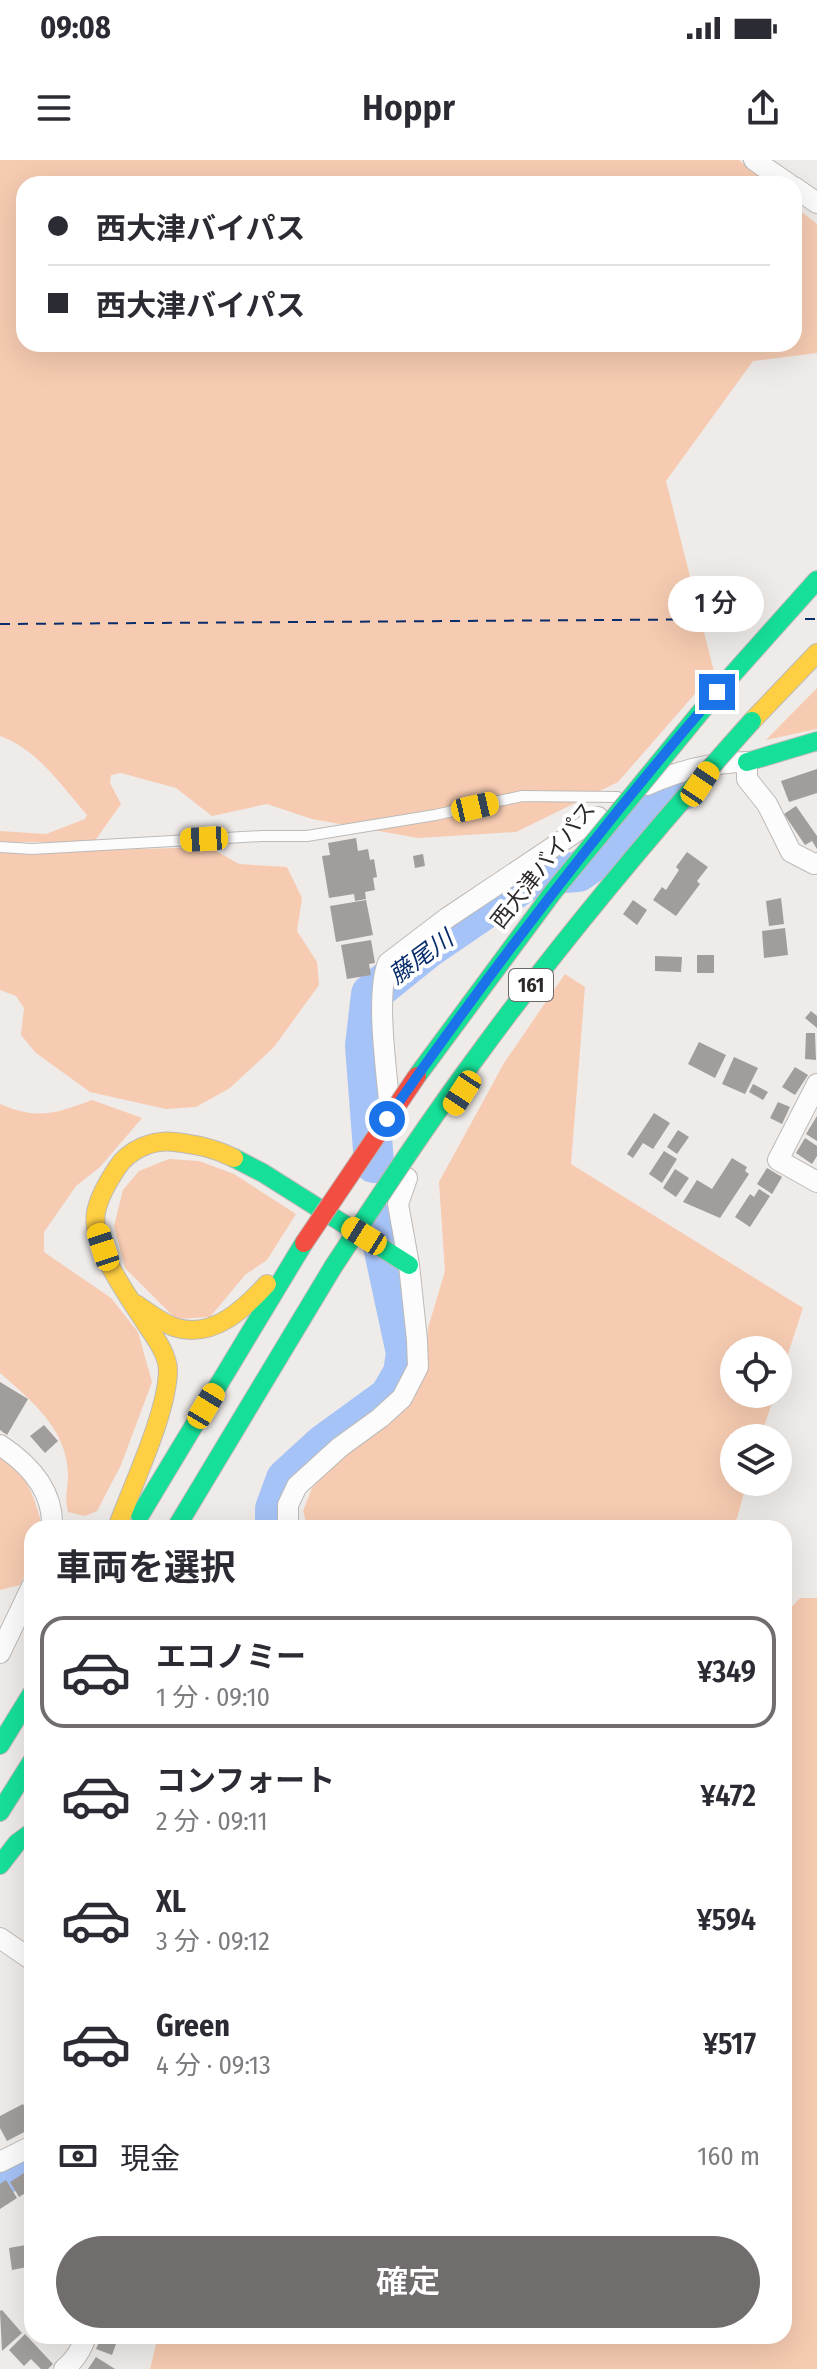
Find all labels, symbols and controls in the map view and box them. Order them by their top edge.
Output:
text: 09:08 [40,10,111,46]
icon: menu [32,86,76,130]
text: Hoppr [362,86,455,130]
icon: share [741,86,785,130]
text: 西大津バイパス [96,211,305,247]
text: 西大津バイパス [96,288,305,324]
callout: 1 分 [669,576,765,632]
text: 1 分 [695,588,737,619]
route end [699,674,735,710]
car [677,757,723,811]
car [449,790,501,824]
street label: 西大津バイパス [485,796,601,934]
car [179,826,229,852]
water label: 藤尾川 [384,923,461,989]
road number: 161 [509,969,553,1001]
car [439,1066,485,1120]
route start [369,1101,405,1137]
car [337,1213,391,1259]
car [84,1220,122,1274]
map controls [720,1336,792,1496]
button: locate [720,1336,792,1408]
car [183,1379,229,1433]
button: layers [720,1424,792,1496]
text: 車両を選択 [56,1546,236,1590]
icon: car [60,1636,132,1708]
text: エコノミー [156,1639,306,1675]
text: ¥349 [697,1654,756,1690]
text: 1 分 · 09:10 [156,1682,270,1713]
icon: car [60,1760,132,1832]
text: コンフォート [156,1763,335,1799]
text: ¥472 [700,1778,756,1814]
text: 2 分 · 09:11 [156,1806,268,1837]
icon: car [60,1884,132,1956]
text: XL [156,1884,186,1920]
text: ¥594 [697,1902,756,1938]
text: 3 分 · 09:12 [156,1926,270,1957]
icon: car [60,2008,132,2080]
text: Green [156,2008,230,2044]
text: ¥517 [703,2026,756,2062]
text: 4 分 · 09:13 [156,2050,271,2081]
icon: cash [56,2134,100,2178]
text: 現金 [120,2141,180,2177]
text: 160 m [697,2141,760,2172]
button: 確定 [56,2236,760,2328]

